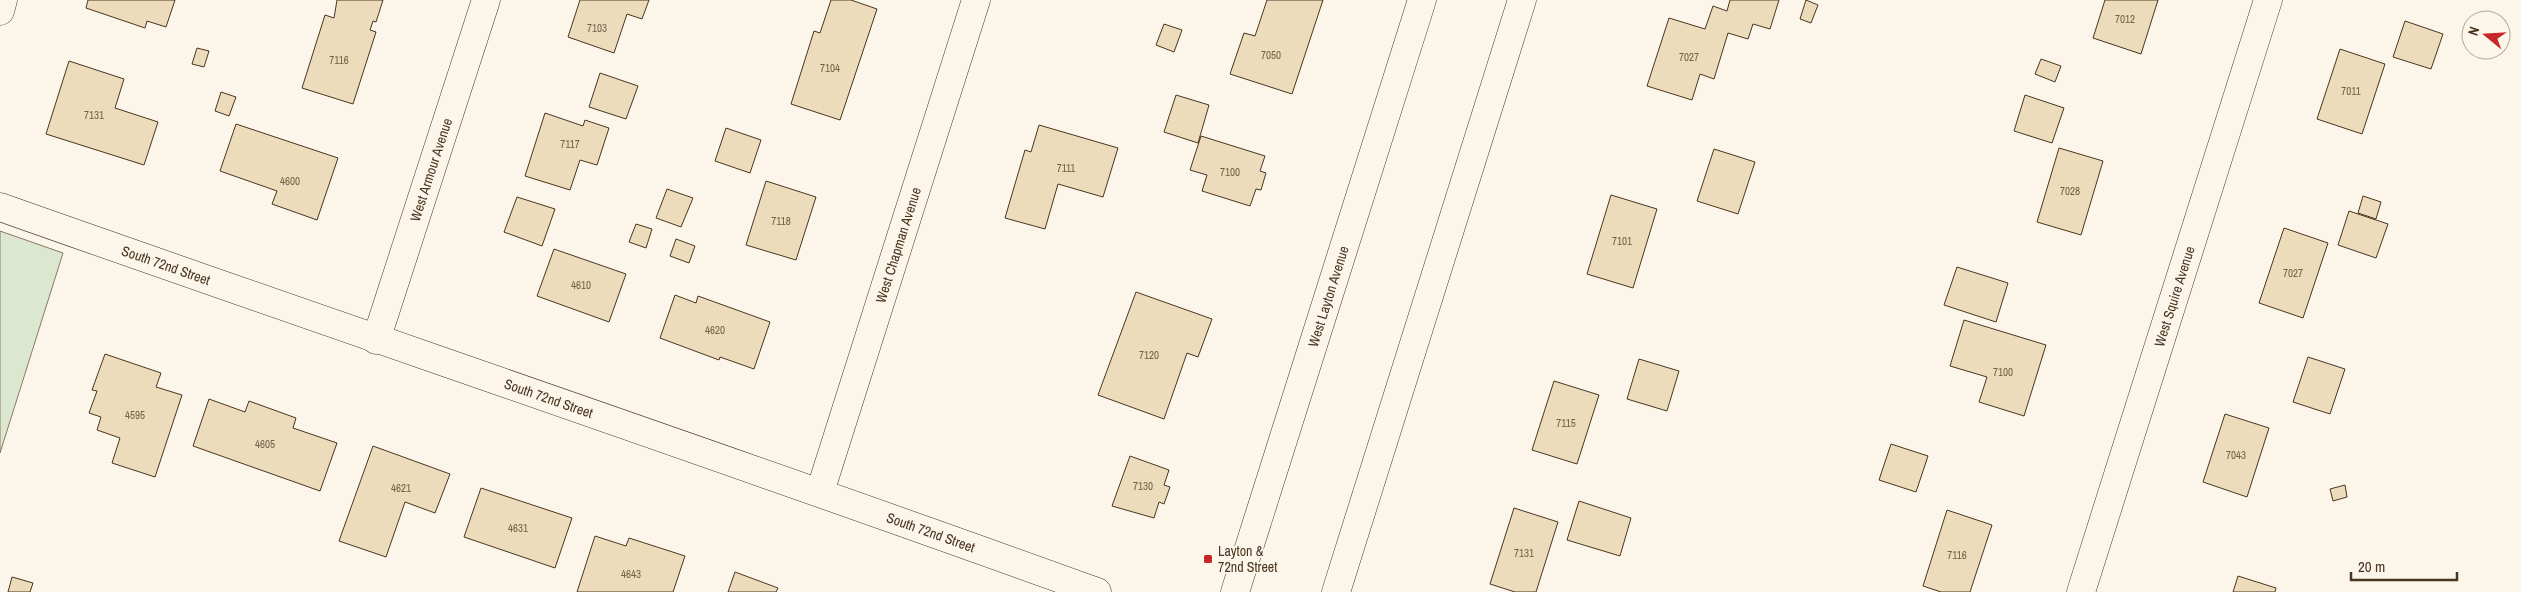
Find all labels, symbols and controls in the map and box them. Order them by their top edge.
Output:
north arrow [2461,10,2511,60]
house number: 7012 [2115,12,2135,26]
house number: 7103 [587,21,607,35]
text: N [2464,24,2483,38]
house number: 7050 [1261,48,1281,62]
house number: 7027 [1679,50,1699,64]
house number: 7116 [329,53,349,67]
house number: 7104 [820,61,840,75]
house number: 7011 [2341,84,2361,98]
house number: 7131 [84,108,104,122]
street label: West Armour Avenue [406,116,456,224]
house number: 7117 [560,137,580,151]
house number: 7111 [1057,161,1075,175]
house number: 7100 [1220,165,1240,179]
house number: 4600 [280,174,300,188]
house number: 7028 [2060,184,2080,198]
street label: West Chapman Avenue [872,185,925,305]
house number: 7118 [771,214,791,228]
house number: 7101 [1612,234,1632,248]
street label: South 72nd Street [119,242,213,289]
street label: West Layton Avenue [1304,244,1353,349]
street label: West Squire Avenue [2150,244,2199,349]
house number: 7027 [2283,266,2303,280]
house number: 4610 [571,278,591,292]
house number: 4620 [705,323,725,337]
house number: 7120 [1139,348,1159,362]
house number: 7100 [1993,365,2013,379]
street label: South 72nd Street [502,375,595,422]
house number: 4595 [125,408,145,422]
house number: 7115 [1556,416,1576,430]
house number: 4605 [255,437,275,451]
house number: 7043 [2226,448,2246,462]
house number: 7130 [1133,479,1153,493]
house number: 4621 [391,481,411,495]
street label: South 72nd Street [884,508,978,556]
house number: 4631 [508,521,528,535]
place label: Layton & 72nd Street [1218,542,1277,576]
house number: 7131 [1514,546,1534,560]
house number: 7116 [1947,548,1967,562]
scale bar [2351,550,2457,582]
marker: Layton & 72nd Street [1202,553,1214,565]
text: 20 m [2358,556,2385,577]
house number: 4643 [621,567,641,581]

